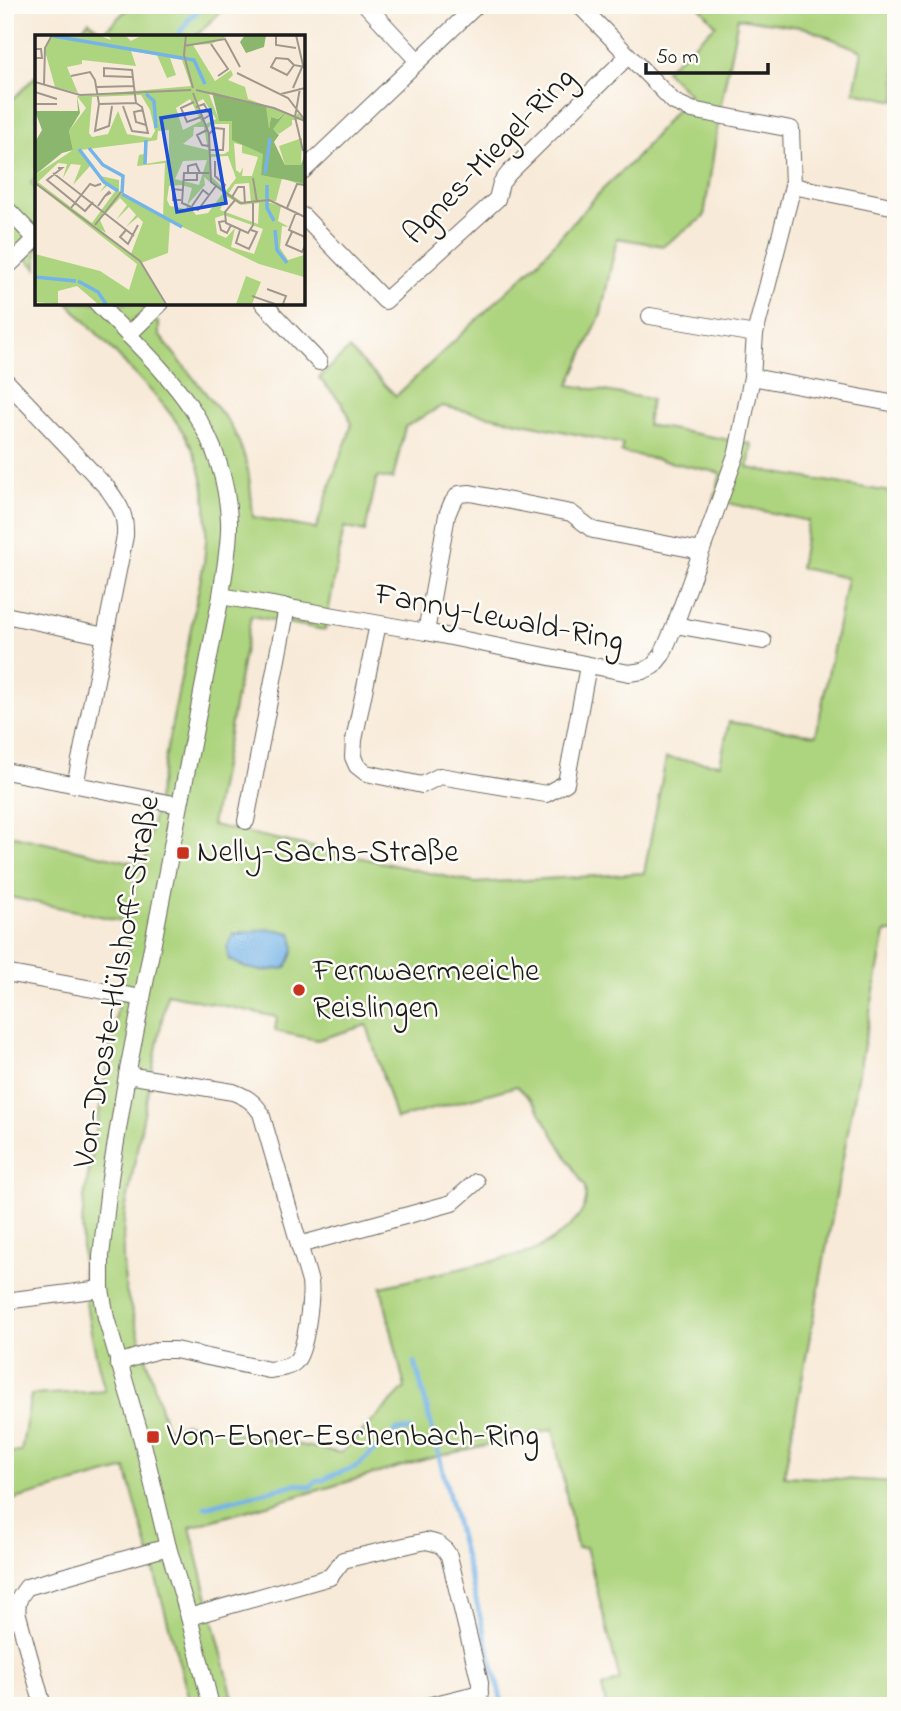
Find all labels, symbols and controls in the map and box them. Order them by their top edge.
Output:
scale bar [646,32,768,76]
inset map [35,35,304,304]
text: 50 m [656,43,699,73]
street label: Agnes-Miegel-Ring [393,57,587,257]
street label: Fanny-Lewald-Ring [369,572,628,666]
street label: Von-Droste-Hülshoff-Straße [62,791,174,1173]
place label: Nelly-Sachs-Straße [197,830,459,877]
marker: Nelly-Sachs-Straße [175,845,191,861]
place label: Fernwaermeeiche Reislingen [312,949,540,1033]
marker: Fernwaermeeiche Reislingen [291,982,307,998]
place label: Von-Ebner-Eschenbach-Ring [166,1414,539,1461]
marker: Von-Ebner-Eschenbach-Ring [145,1429,161,1445]

